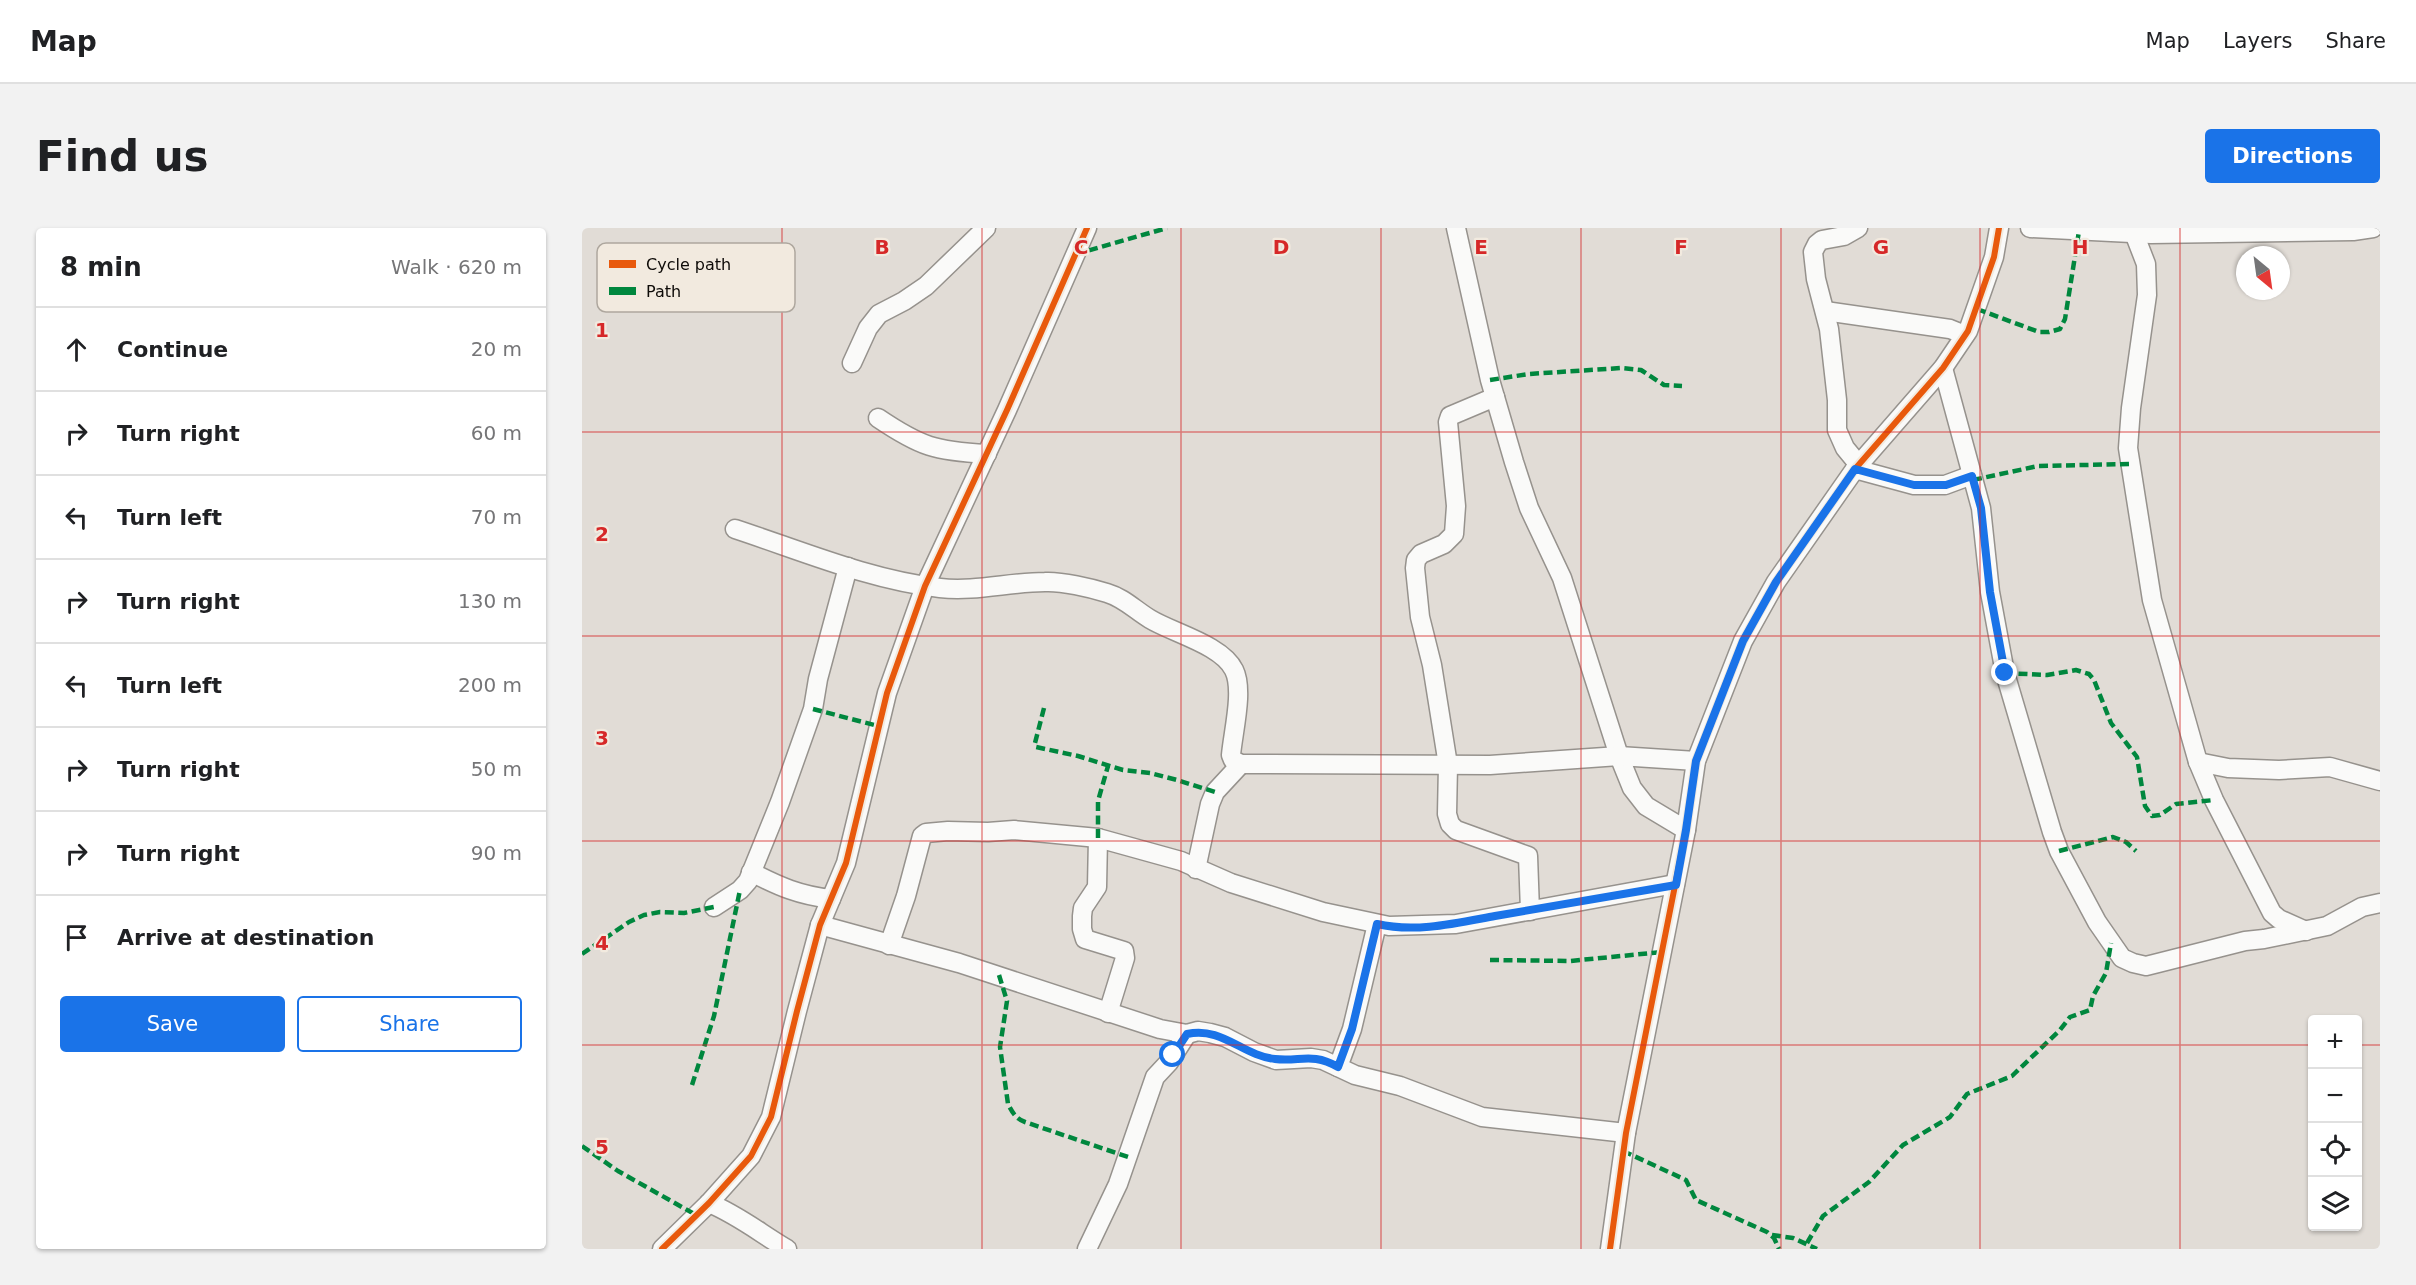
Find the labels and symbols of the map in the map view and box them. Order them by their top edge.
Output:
text: B [874,235,890,259]
text: C [1074,235,1088,259]
text: D [1273,235,1289,259]
text: E [1474,235,1488,259]
text: F [1674,235,1688,259]
text: G [1873,235,1889,259]
text: H [2072,235,2088,259]
legend [597,243,795,312]
north arrow [2236,246,2290,300]
text: Cycle path [646,255,731,274]
text: Path [646,282,681,301]
text: 1 [595,318,609,342]
text: 2 [595,522,609,546]
route end [1991,659,2017,685]
text: 3 [595,726,609,750]
text: 4 [595,931,609,955]
route start [1159,1041,1185,1067]
text: 5 [595,1135,609,1159]

